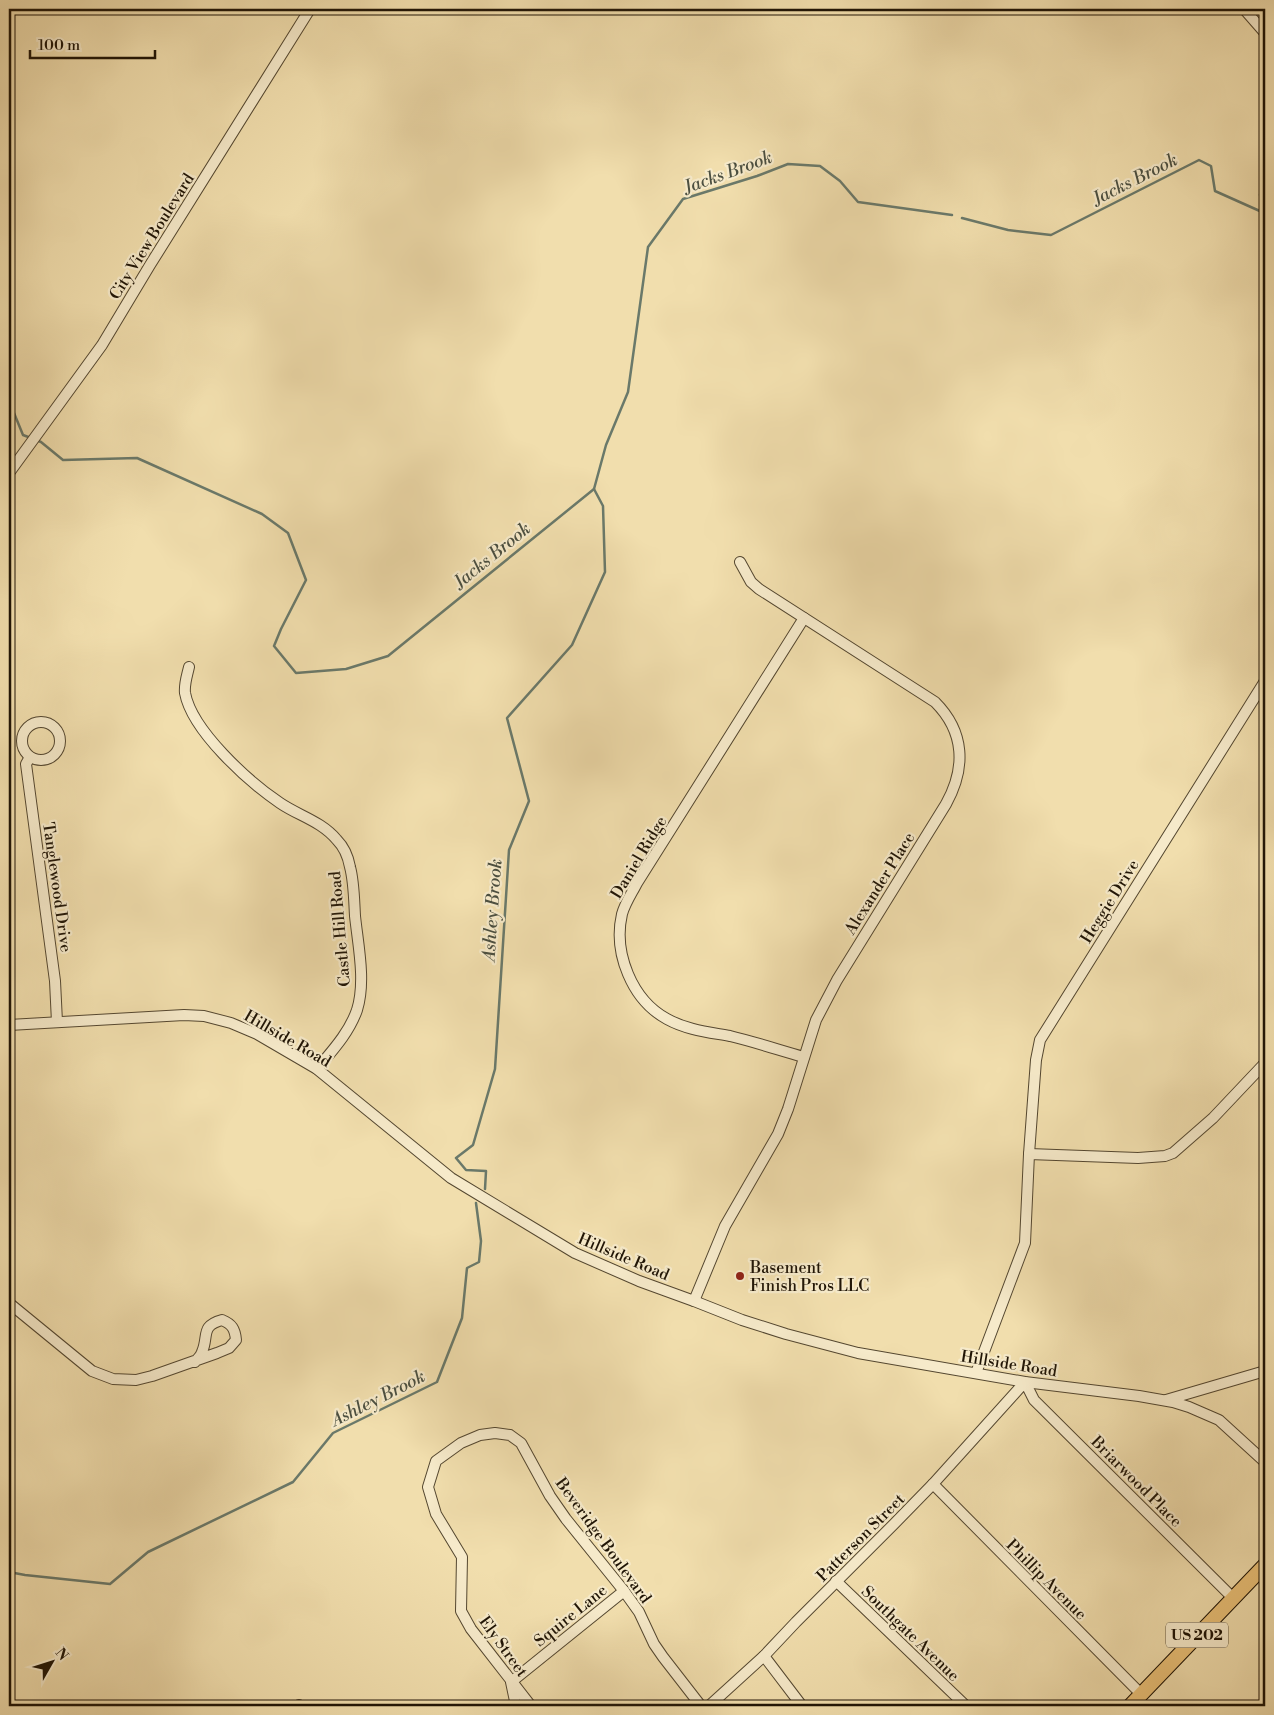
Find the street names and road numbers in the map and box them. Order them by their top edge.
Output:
street label: City View Boulevard [105,170,199,303]
street label: Daniel Ridge [606,812,671,903]
street label: Tanglewood Drive [38,821,76,953]
street label: Alexander Place [840,829,919,939]
street label: Heggie Drive [1076,856,1143,947]
street label: Castle Hill Road [325,870,355,988]
street label: Hillside Road [240,1006,335,1072]
street label: Hillside Road [575,1229,672,1285]
street label: Hillside Road [959,1346,1059,1381]
street label: Briarwood Place [1086,1431,1186,1531]
street label: Beveridge Boulevard [550,1473,655,1607]
street label: Patterson Street [812,1489,909,1586]
street label: Phillip Avenue [1002,1535,1091,1624]
street label: Squire Lane [530,1580,611,1651]
street label: Southgate Avenue [857,1582,964,1686]
street label: Ely Street [474,1612,532,1681]
road number: US 202 [1166,1622,1228,1648]

